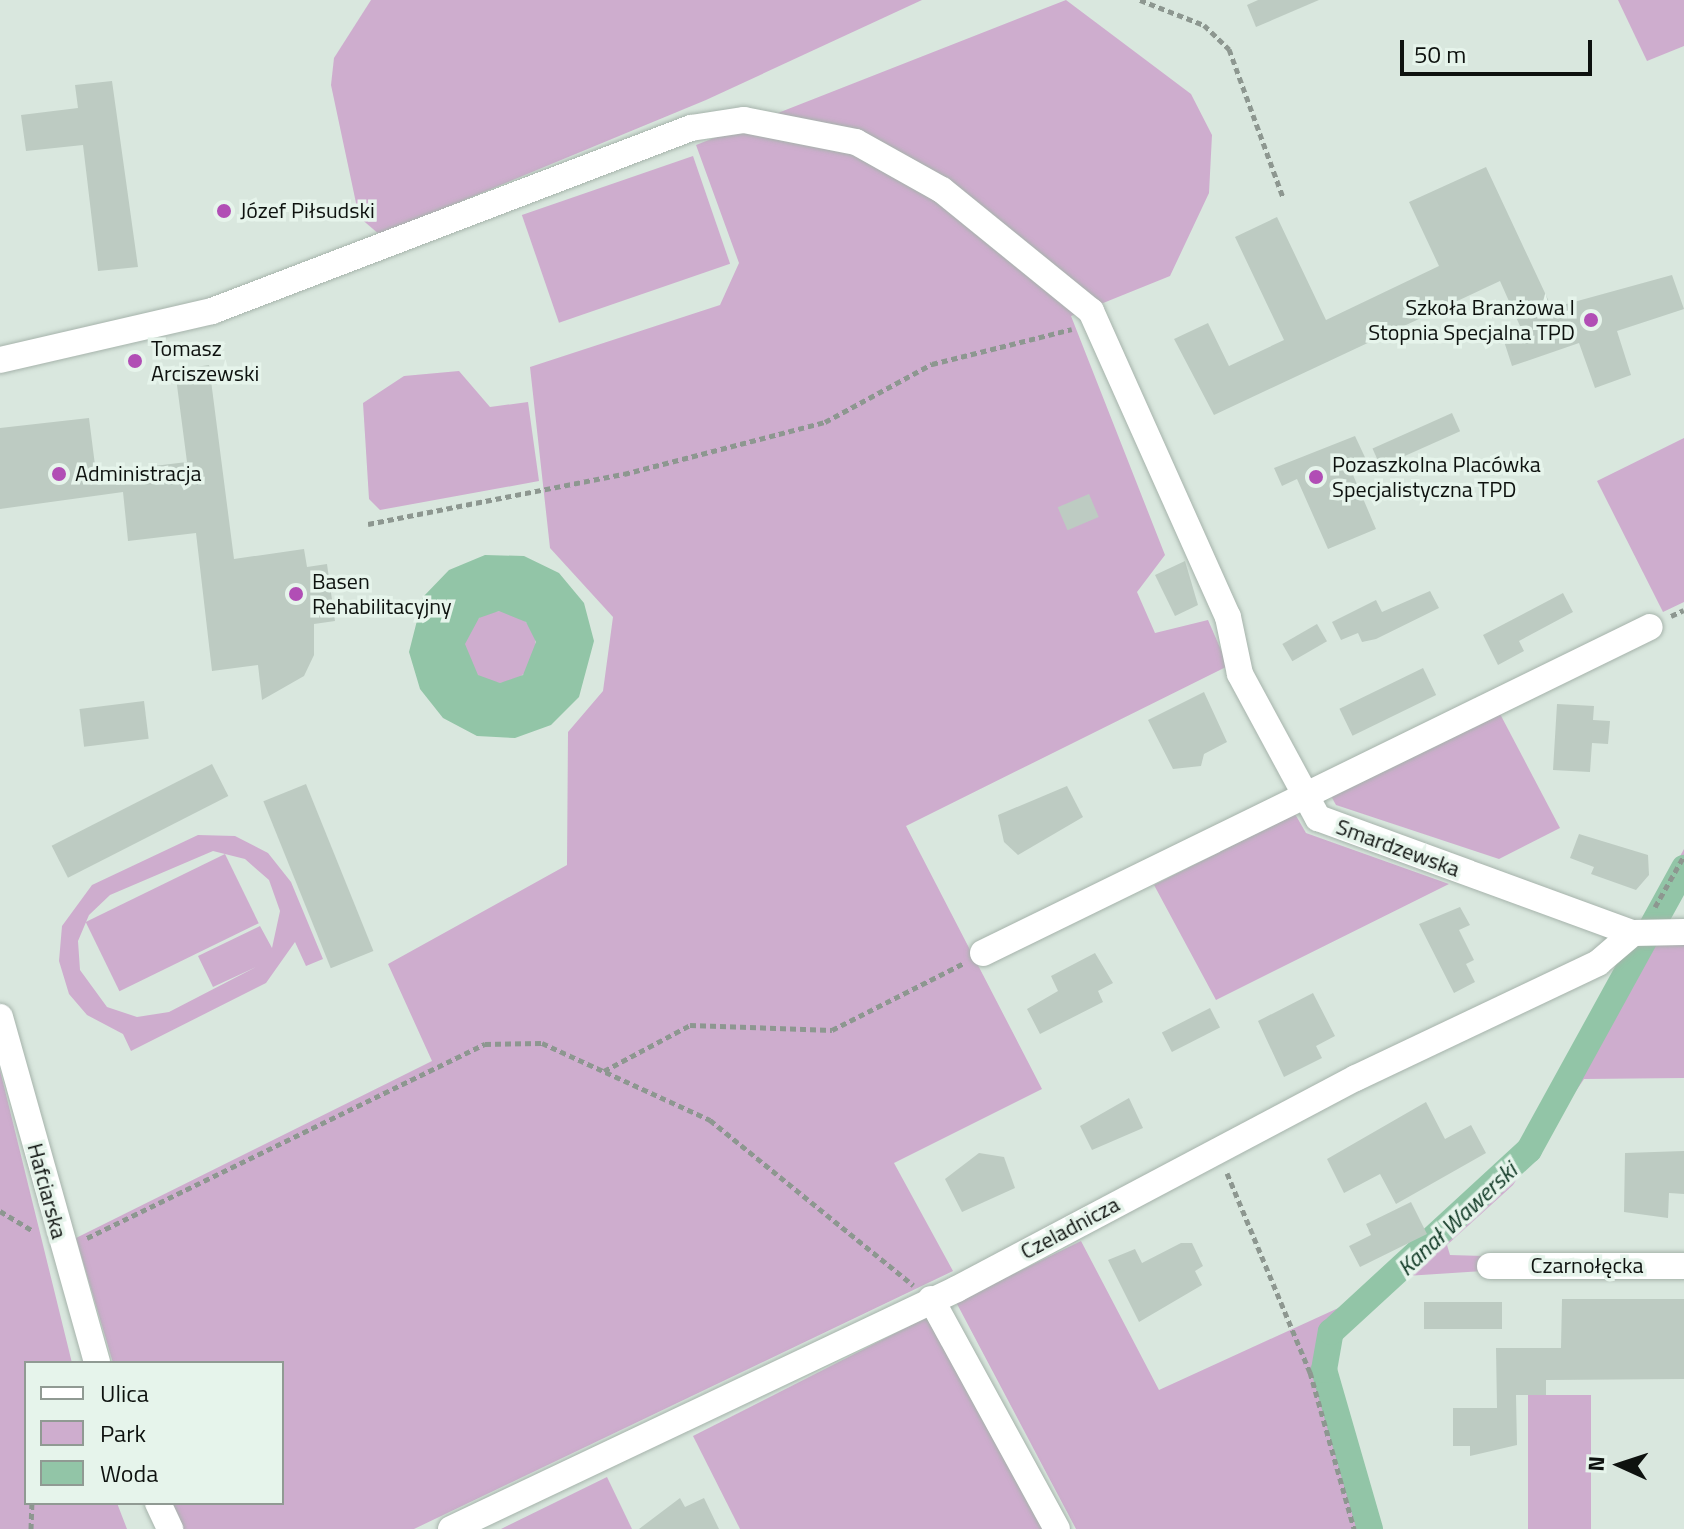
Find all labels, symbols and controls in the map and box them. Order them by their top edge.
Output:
scale bar [1404,24,1596,74]
text: 50 m [1414,36,1466,72]
place label: Józef Piłsudski [240,198,375,224]
marker: Józef Piłsudski [215,202,233,220]
place label: Szkoła Branżowa I Stopnia Specjalna TPD [1368,294,1575,346]
marker: Szkoła Branżowa I Stopnia Specjalna TPD [1582,311,1600,329]
place label: Tomasz Arciszewski [151,335,259,386]
marker: Tomasz Arciszewski [126,352,144,370]
place label: Pozaszkolna Placówka Specjalistyczna TPD [1332,451,1541,502]
place label: Administracja [75,461,201,487]
marker: Administracja [50,465,68,483]
marker: Pozaszkolna Placówka Specjalistyczna TPD [1307,468,1325,486]
place label: Basen Rehabilitacyjny [312,568,452,620]
marker: Basen Rehabilitacyjny [287,585,305,603]
street label: Smardzewska [1333,813,1463,883]
street label: Hafciarska [22,1140,72,1242]
water label: Kanał Wawerski [1391,1156,1523,1282]
street label: Czeladnicza [1016,1191,1124,1265]
street label: Czarnołęcka [1530,1253,1644,1279]
legend [24,1361,284,1505]
text: Ulica [100,1375,149,1411]
text: Park [100,1415,146,1451]
north arrow [1580,1425,1660,1505]
text: Woda [100,1455,158,1491]
text: N [1579,1455,1613,1472]

